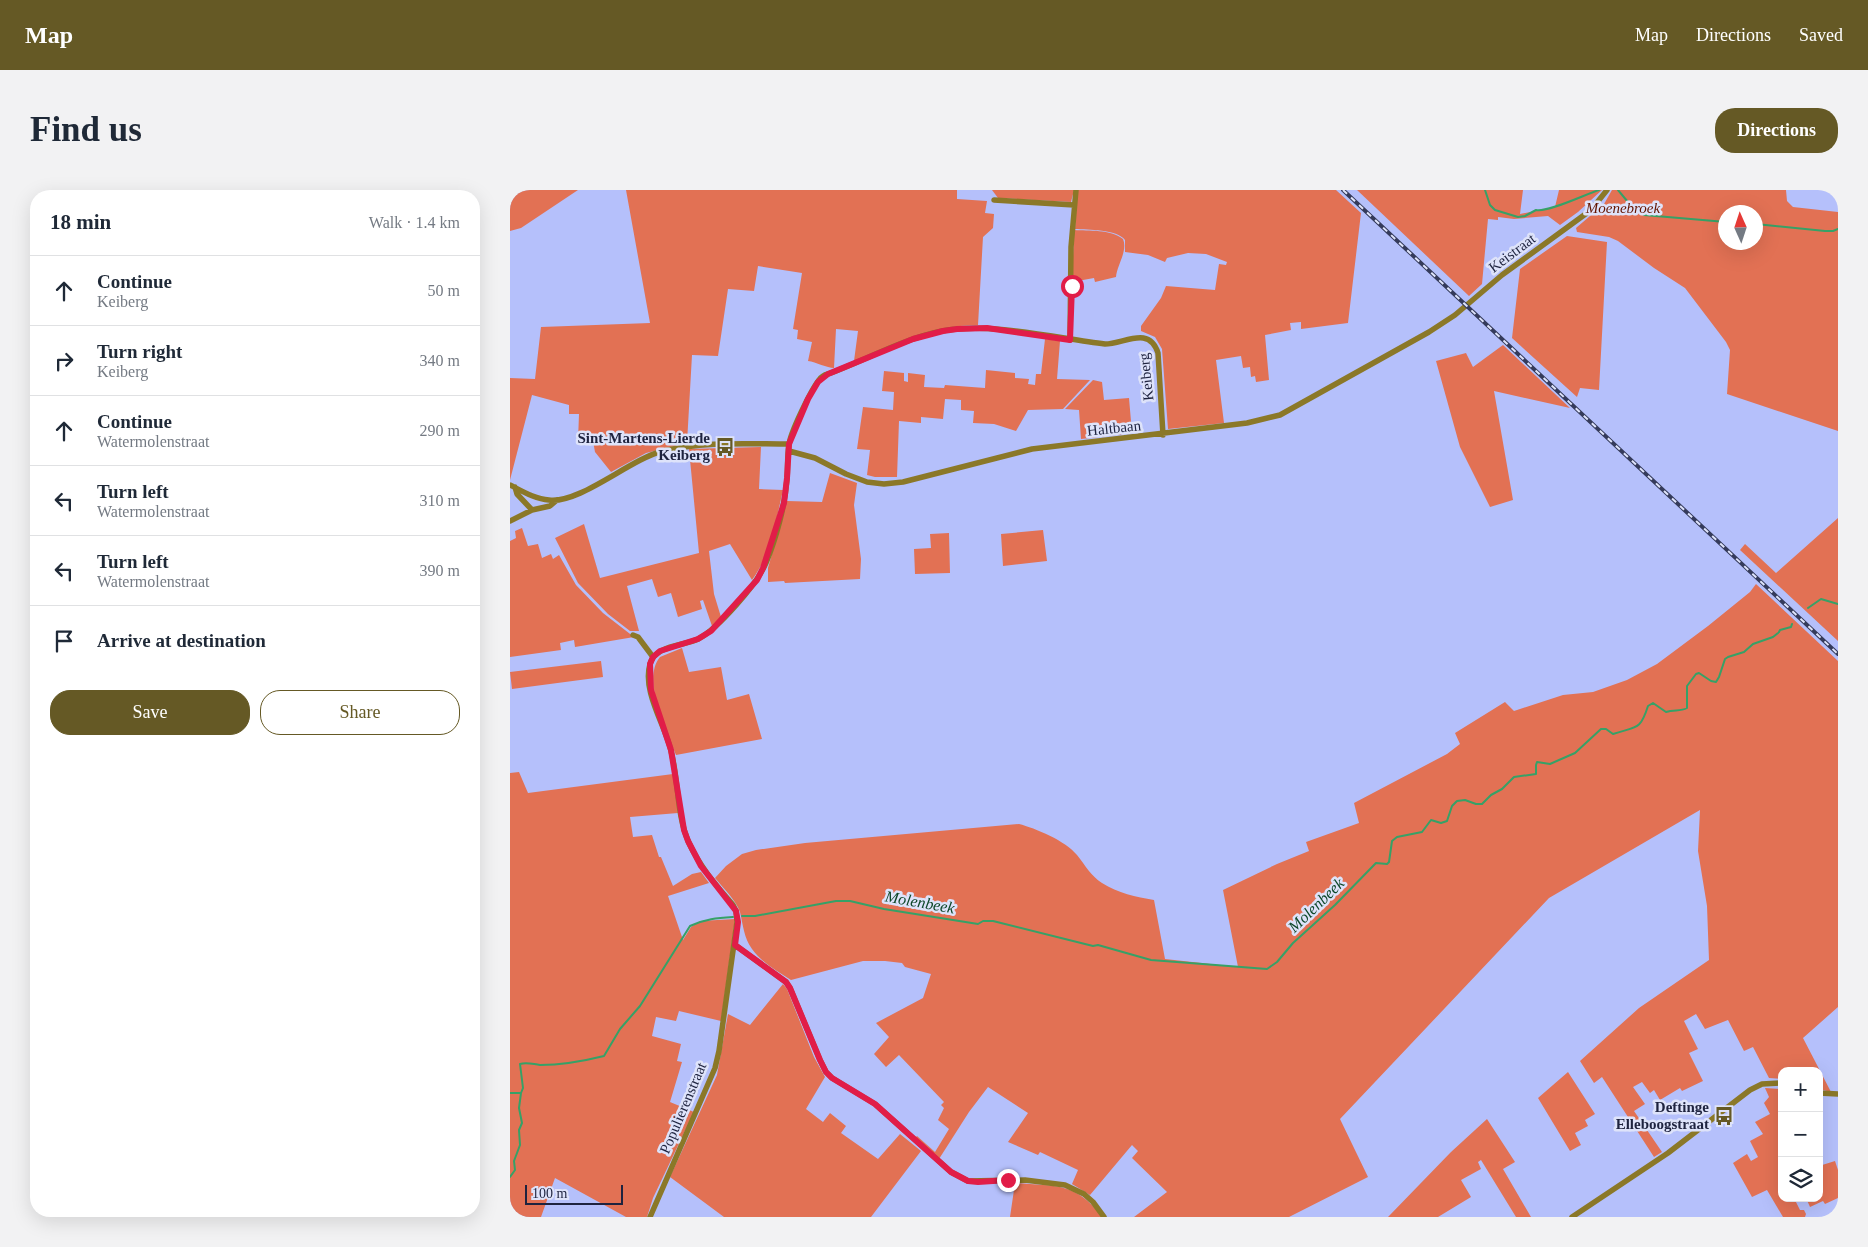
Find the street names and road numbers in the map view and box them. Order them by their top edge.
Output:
street label: Keistraat [1486,230,1539,276]
street label: Keiberg [1135,352,1156,402]
street label: Haltbaan [1086,417,1142,439]
street label: Populierenstraat [657,1059,710,1156]

